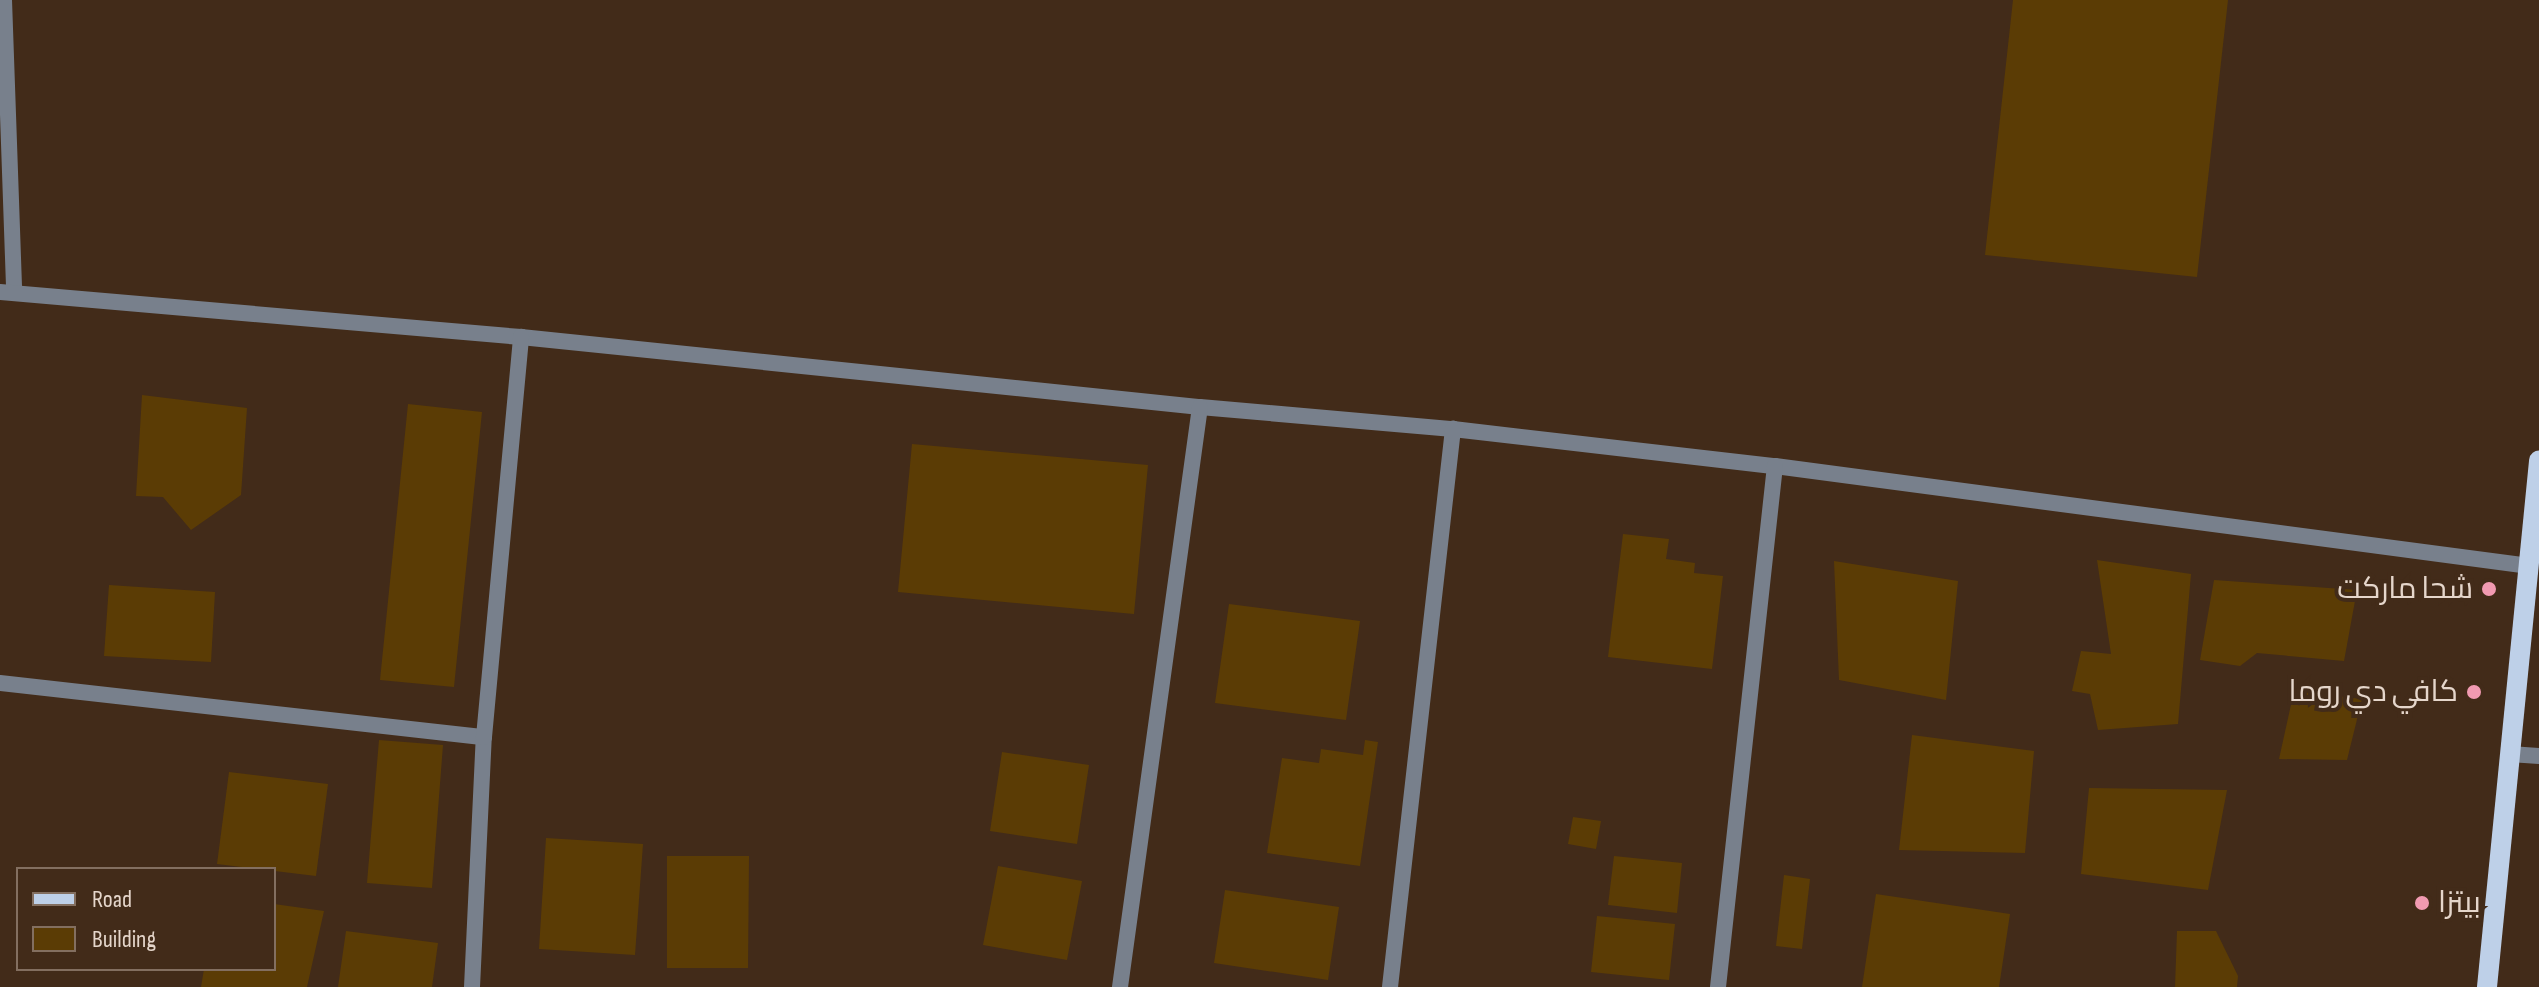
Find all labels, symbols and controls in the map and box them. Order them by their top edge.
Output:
place label: شحا ماركت [2337,571,2473,607]
marker: شحا ماركت [2480,580,2498,598]
place label: كافي دي روما [2288,674,2458,710]
marker: كافي دي روما [2465,683,2483,701]
legend [16,867,276,971]
text: Road [92,885,132,914]
place label: بيتزا [2438,885,2481,921]
marker: بيتزا [2413,894,2431,912]
text: Building [92,925,156,954]

